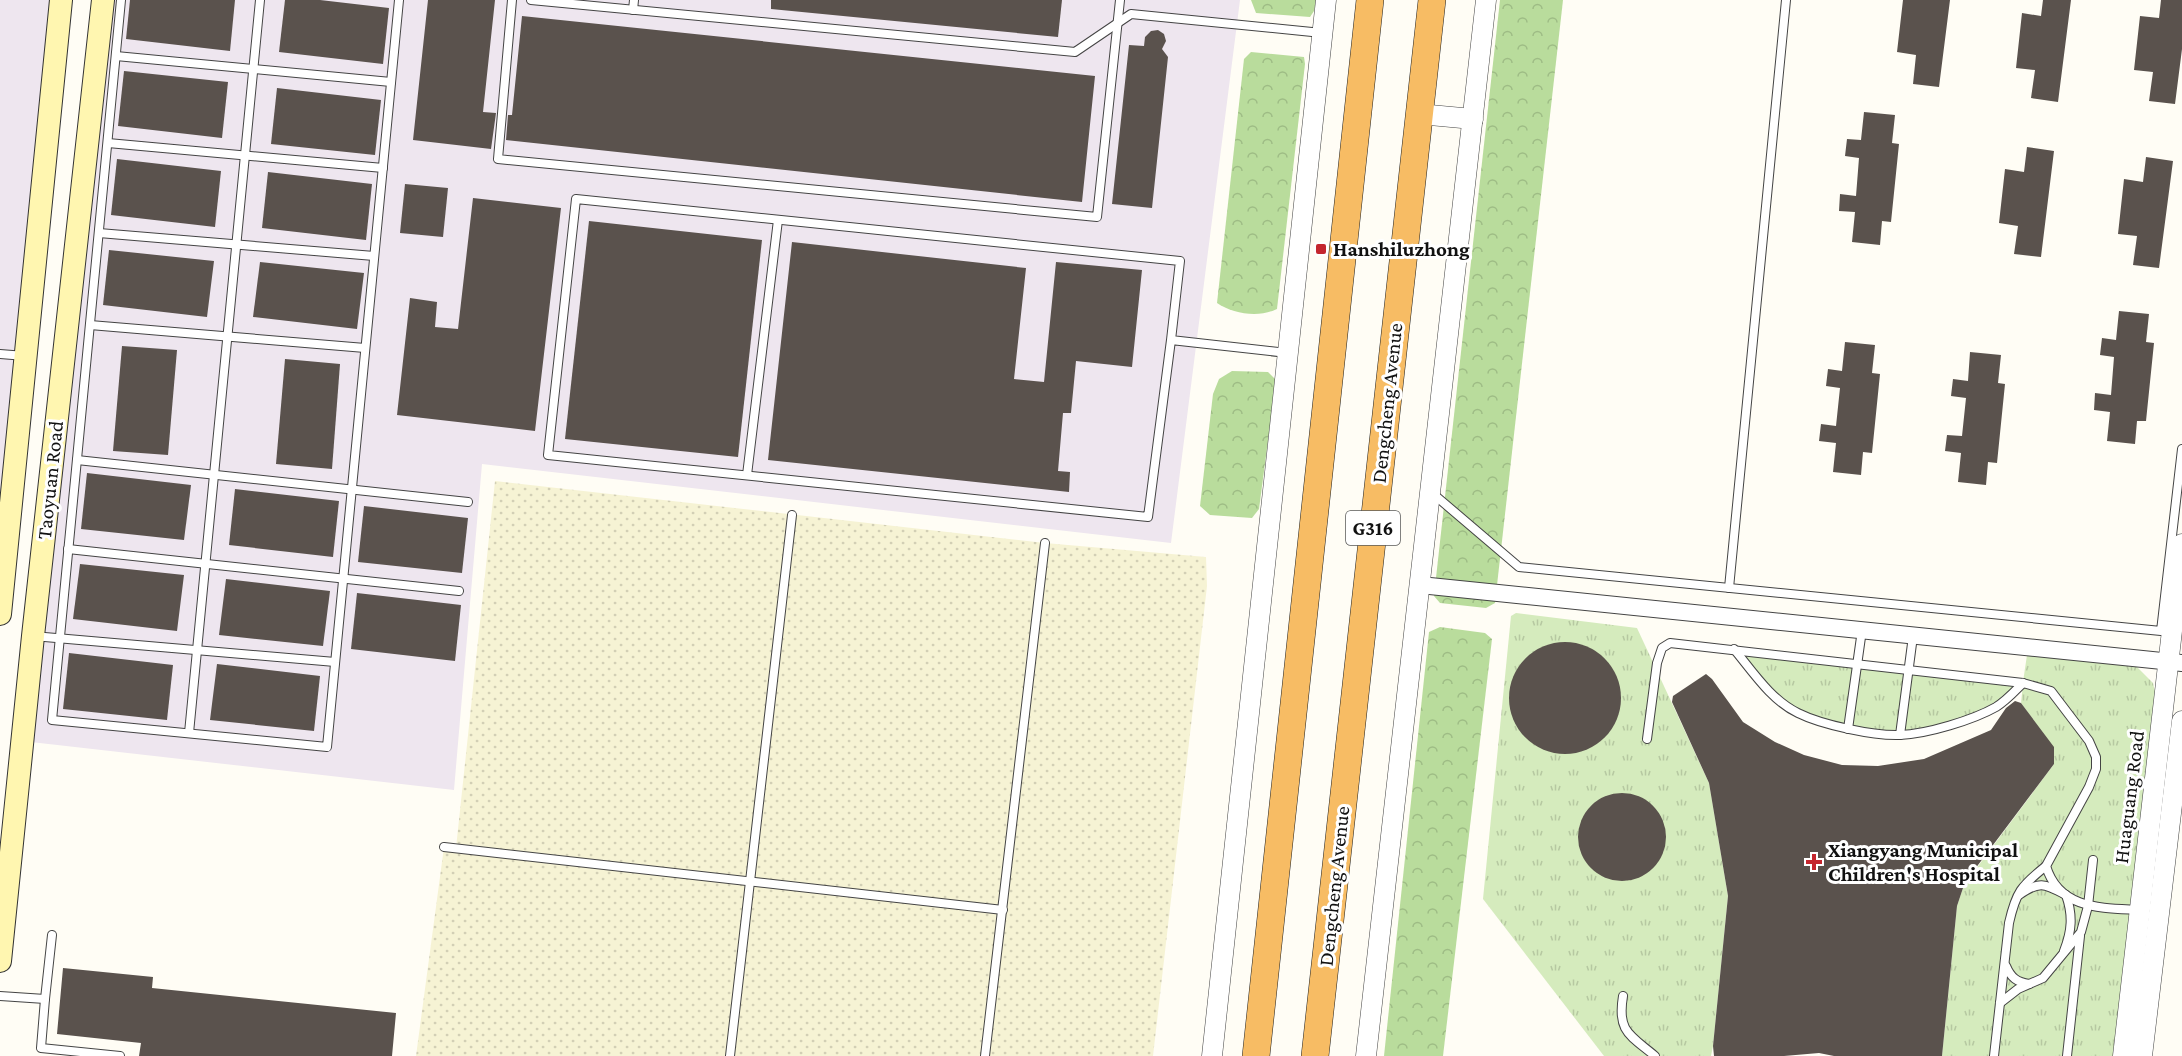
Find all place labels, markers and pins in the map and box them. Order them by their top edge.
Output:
place label: Hanshiluzhong [1333,237,1470,261]
marker: Hanshiluzhong [1314,242,1328,256]
place label: Xiangyang Municipal Children's Hospital [1828,838,2018,886]
marker: Xiangyang Municipal Children's Hospital [1805,853,1823,871]

